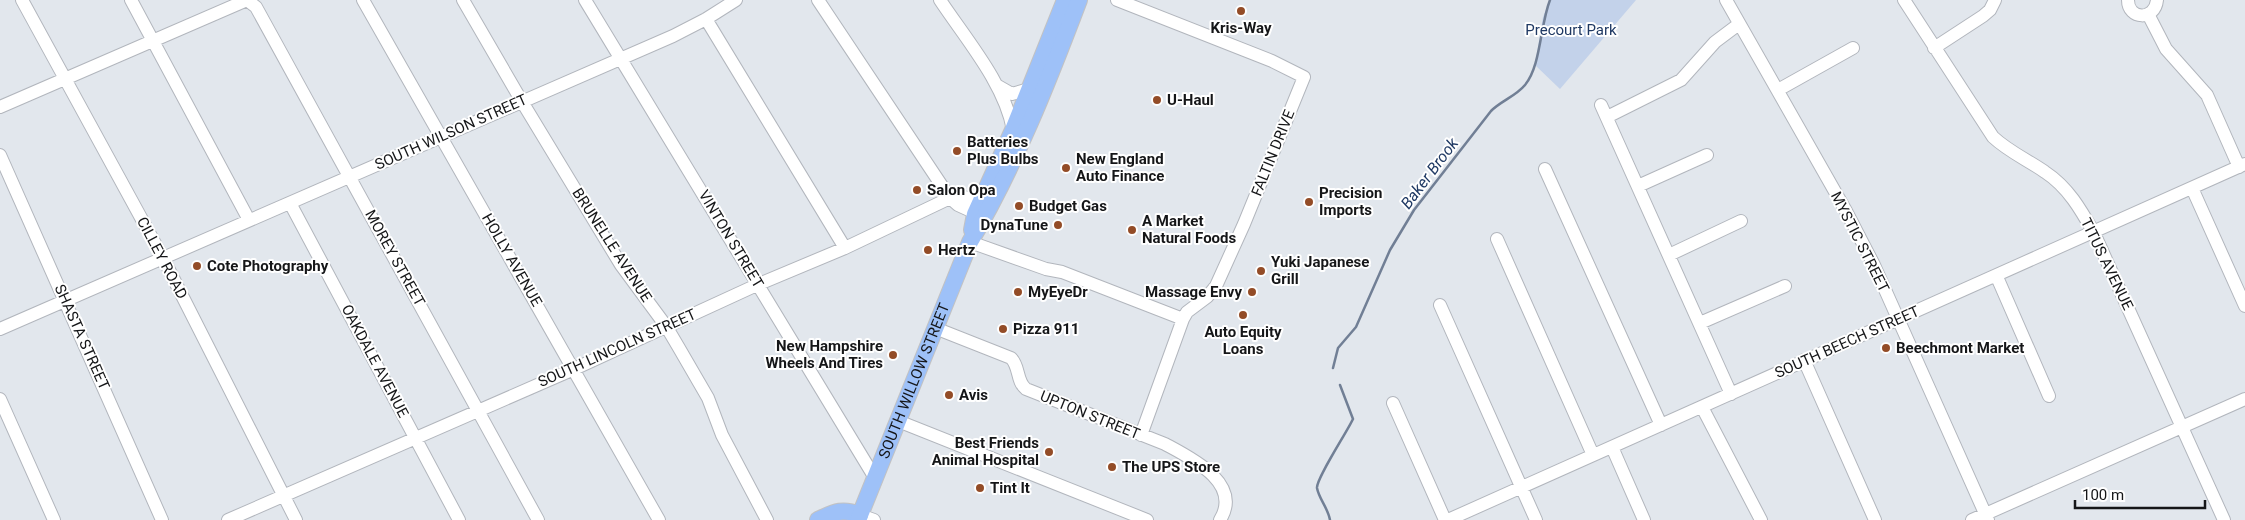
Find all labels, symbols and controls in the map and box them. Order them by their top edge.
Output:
marker: Kris-Way [1235,5,1247,17]
place label: Kris-Way [1211,19,1272,37]
park label: Precourt Park [1525,21,1617,39]
street label: SOUTH WILSON STREET [372,90,530,174]
place label: U-Haul [1167,91,1214,109]
marker: U-Haul [1151,94,1163,106]
street label: FALTIN DRIVE [1247,107,1299,199]
place label: Batteries Plus Bulbs [967,133,1039,168]
water label: Baker Brook [1397,133,1463,212]
marker: Batteries Plus Bulbs [951,145,963,157]
place label: New England Auto Finance [1076,150,1164,185]
marker: New England Auto Finance [1060,162,1072,174]
place label: Salon Opa [927,181,996,199]
marker: Salon Opa [911,184,923,196]
place label: Precision Imports [1319,184,1382,219]
street label: BRUNELLE AVENUE [568,185,656,306]
street label: VINTON STREET [695,187,767,291]
street label: MYSTIC STREET [1827,189,1893,295]
marker: Precision Imports [1303,196,1315,208]
place label: Budget Gas [1029,197,1107,215]
marker: Budget Gas [1013,200,1025,212]
street label: MOREY STREET [361,207,429,309]
street label: HOLLY AVENUE [478,210,546,310]
place label: A Market Natural Foods [1142,212,1237,247]
street label: CILLEY ROAD [133,214,191,302]
street label: TITUS AVENUE [2077,215,2137,313]
place label: DynaTune [981,216,1048,234]
marker: DynaTune [1052,219,1064,231]
marker: A Market Natural Foods [1126,224,1138,236]
place label: Hertz [938,241,976,259]
marker: Hertz [922,244,934,256]
place label: Yuki Japanese Grill [1271,253,1369,288]
place label: Cote Photography [207,257,329,275]
marker: Cote Photography [191,260,203,272]
marker: Yuki Japanese Grill [1255,265,1267,277]
street label: SHASTA STREET [51,281,113,393]
place label: MyEyeDr [1028,283,1088,301]
place label: Massage Envy [1145,283,1242,301]
marker: MyEyeDr [1012,286,1024,298]
marker: Massage Envy [1246,286,1258,298]
street label: SOUTH WILLOW STREET [875,300,953,461]
street label: OAKDALE AVENUE [338,301,413,421]
street label: SOUTH BEECH STREET [1772,302,1922,382]
street label: SOUTH LINCOLN STREET [535,305,699,391]
marker: Auto Equity Loans [1237,309,1249,321]
place label: Pizza 911 [1013,320,1079,338]
marker: Pizza 911 [997,323,1009,335]
place label: Auto Equity Loans [1204,323,1282,358]
place label: New Hampshire Wheels And Tires [765,337,883,372]
place label: Beechmont Market [1896,339,2024,357]
marker: Beechmont Market [1880,342,1892,354]
marker: New Hampshire Wheels And Tires [887,349,899,361]
place label: Avis [959,386,988,404]
street label: UPTON STREET [1038,387,1143,443]
marker: Avis [943,389,955,401]
place label: Best Friends Animal Hospital [932,434,1039,469]
marker: Best Friends Animal Hospital [1043,446,1055,458]
place label: The UPS Store [1122,458,1220,476]
marker: The UPS Store [1106,461,1118,473]
scale bar [2075,478,2205,510]
place label: Tint It [990,479,1030,497]
marker: Tint It [974,482,986,494]
text: 100 m [2082,486,2124,504]

